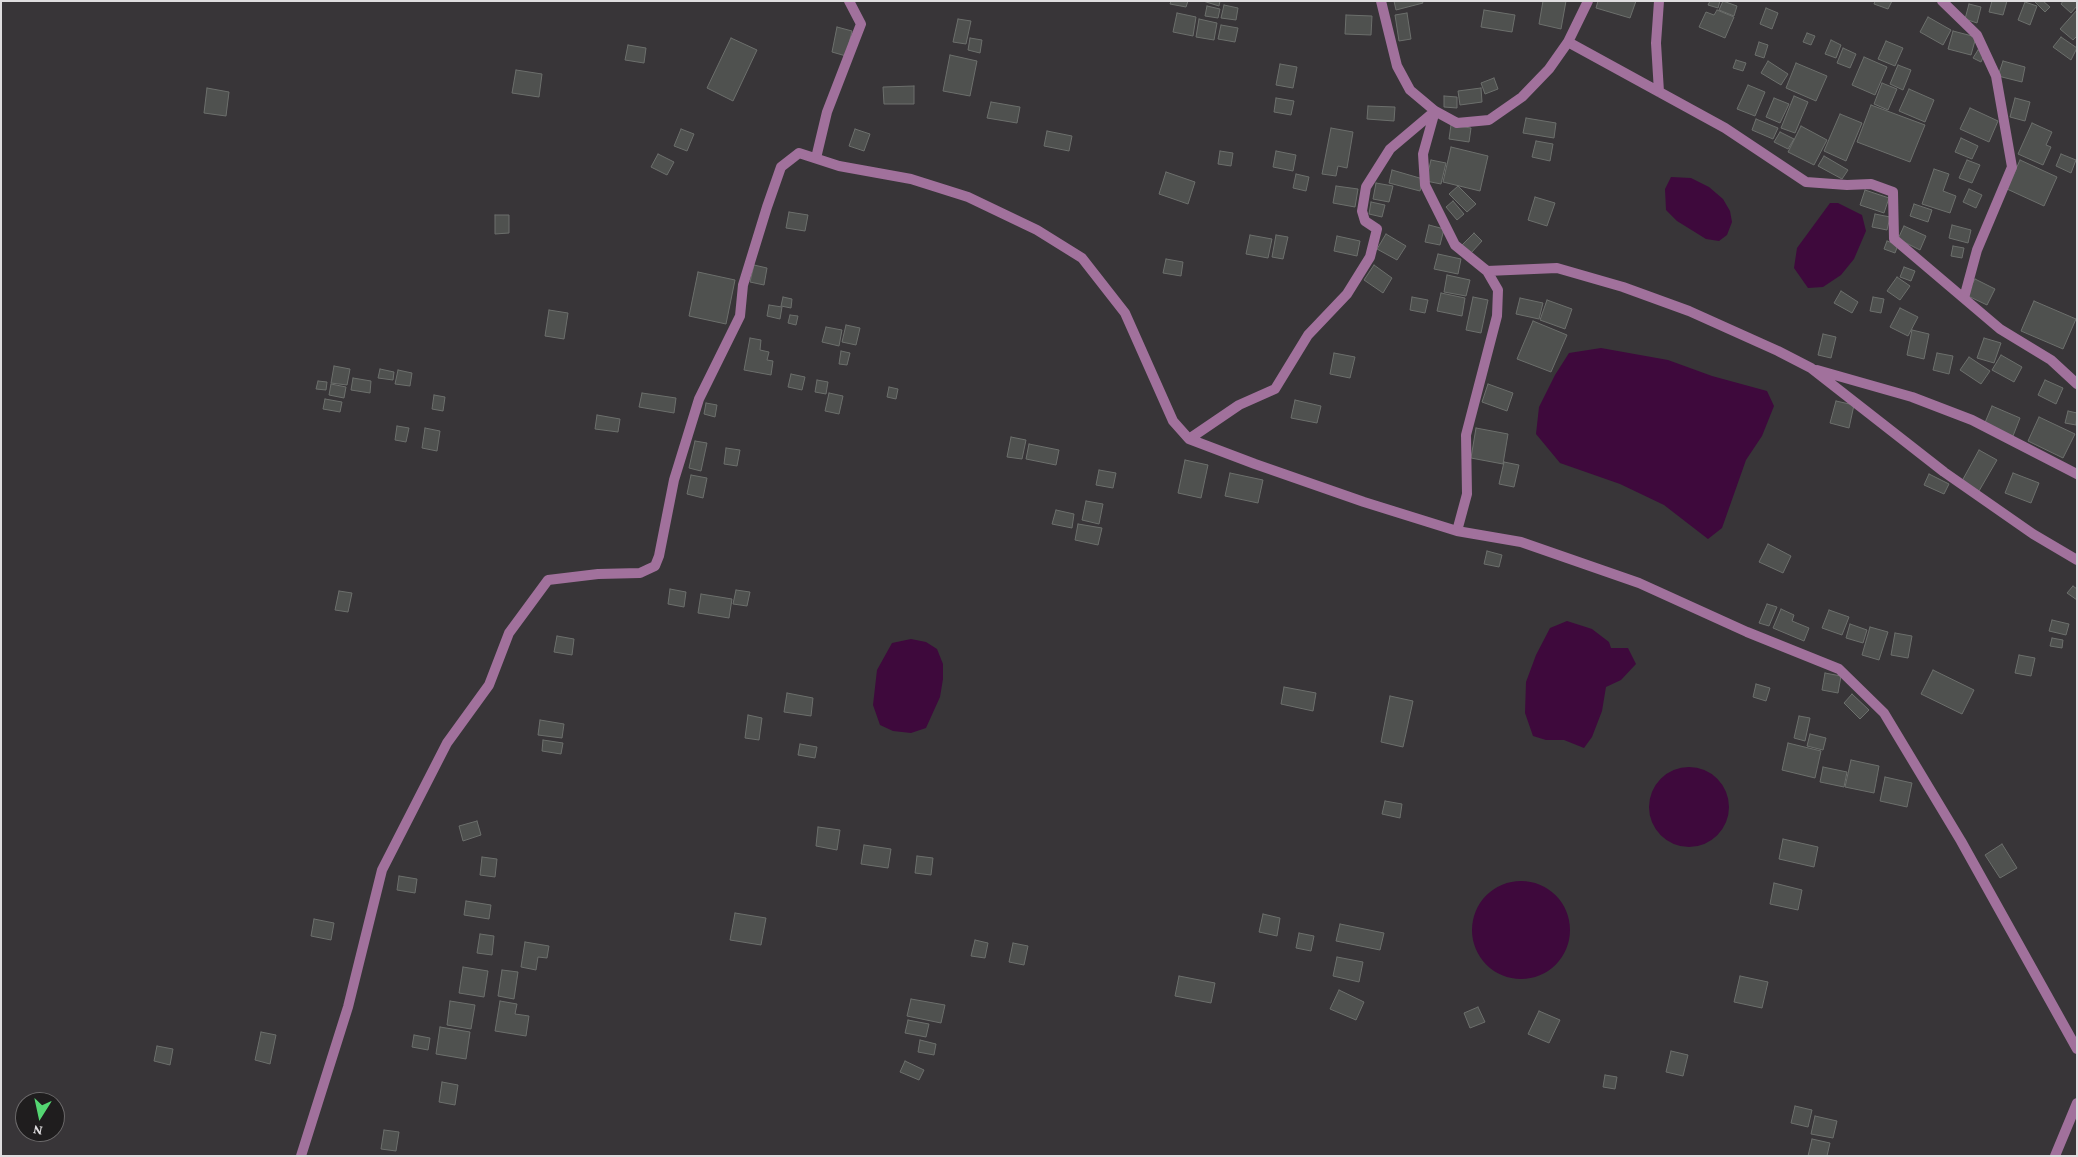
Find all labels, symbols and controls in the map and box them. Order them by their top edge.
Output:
north arrow [15,1092,65,1142]
text: N [31,1122,44,1139]

